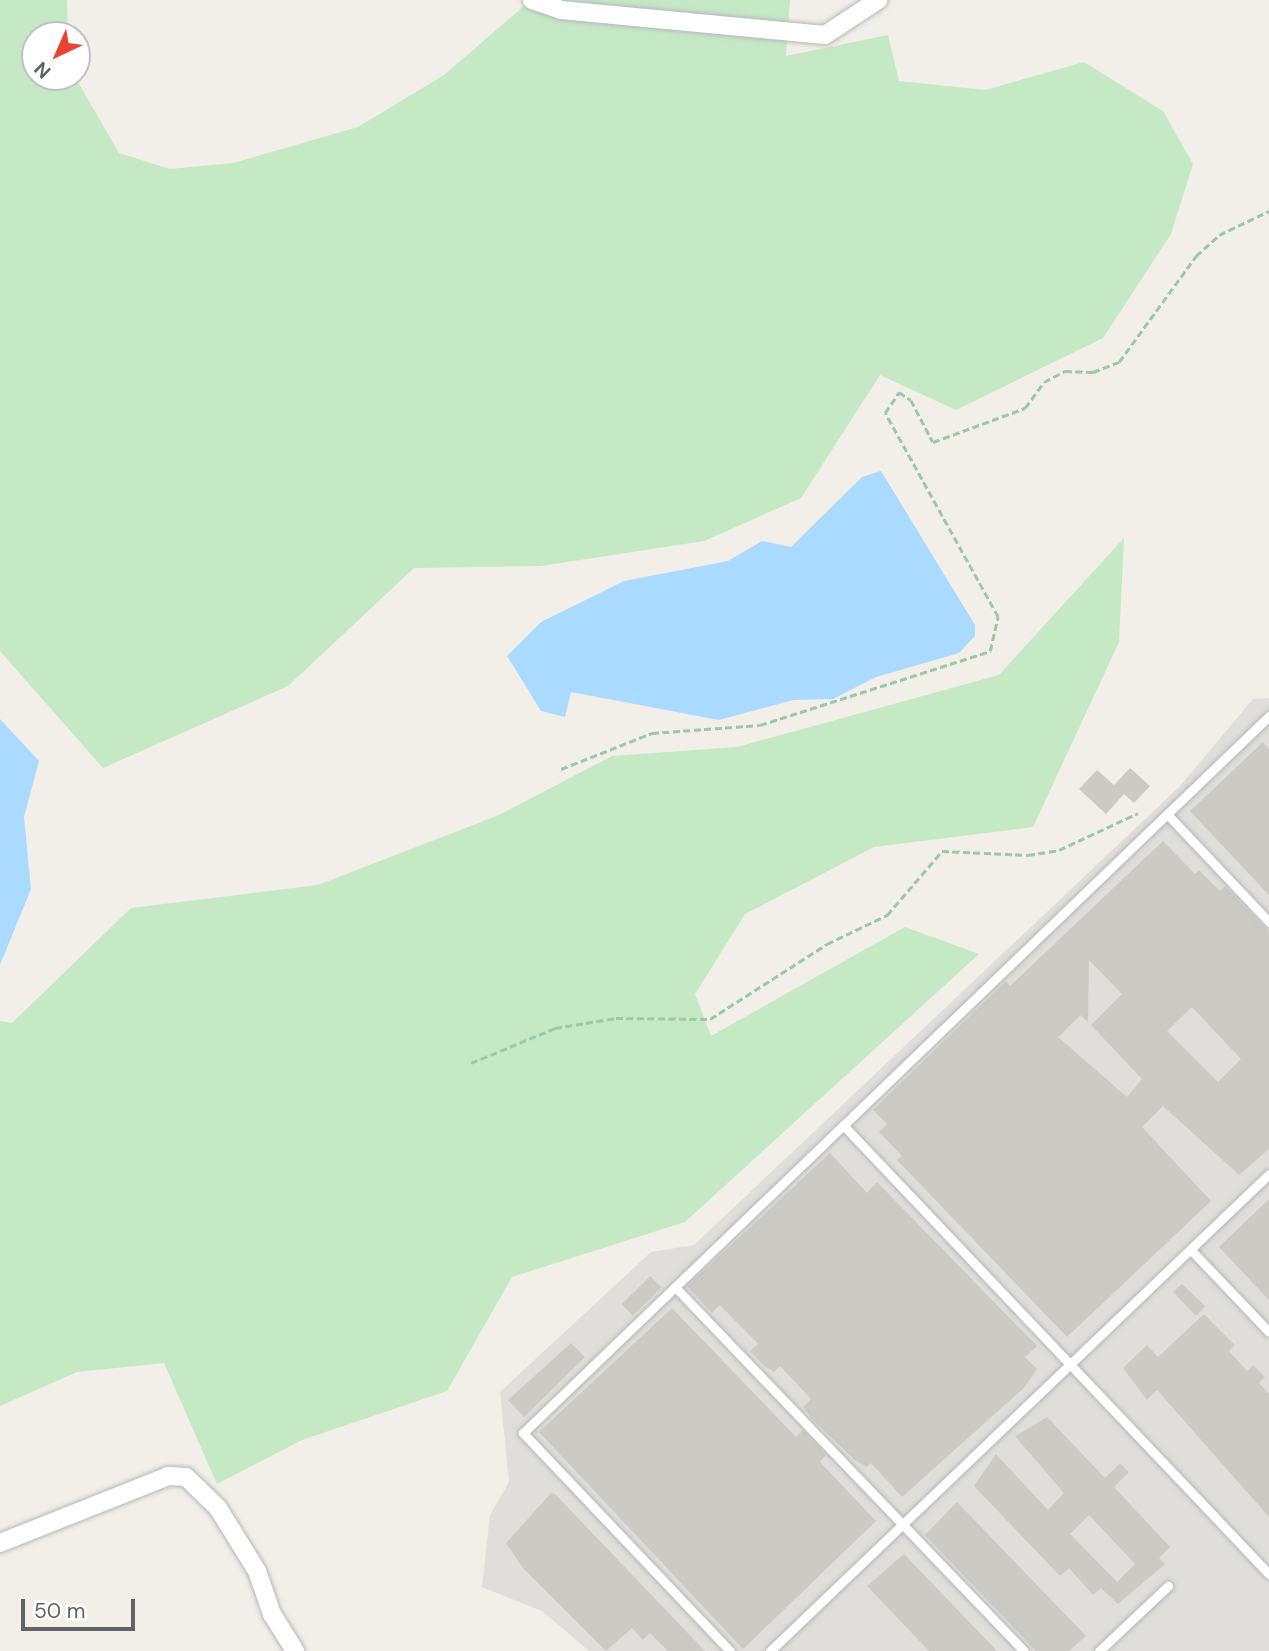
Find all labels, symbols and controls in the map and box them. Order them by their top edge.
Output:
north arrow [21,21,91,91]
text: N [29,56,56,84]
scale bar [24,1584,138,1628]
text: 50 m [34,1597,85,1625]

